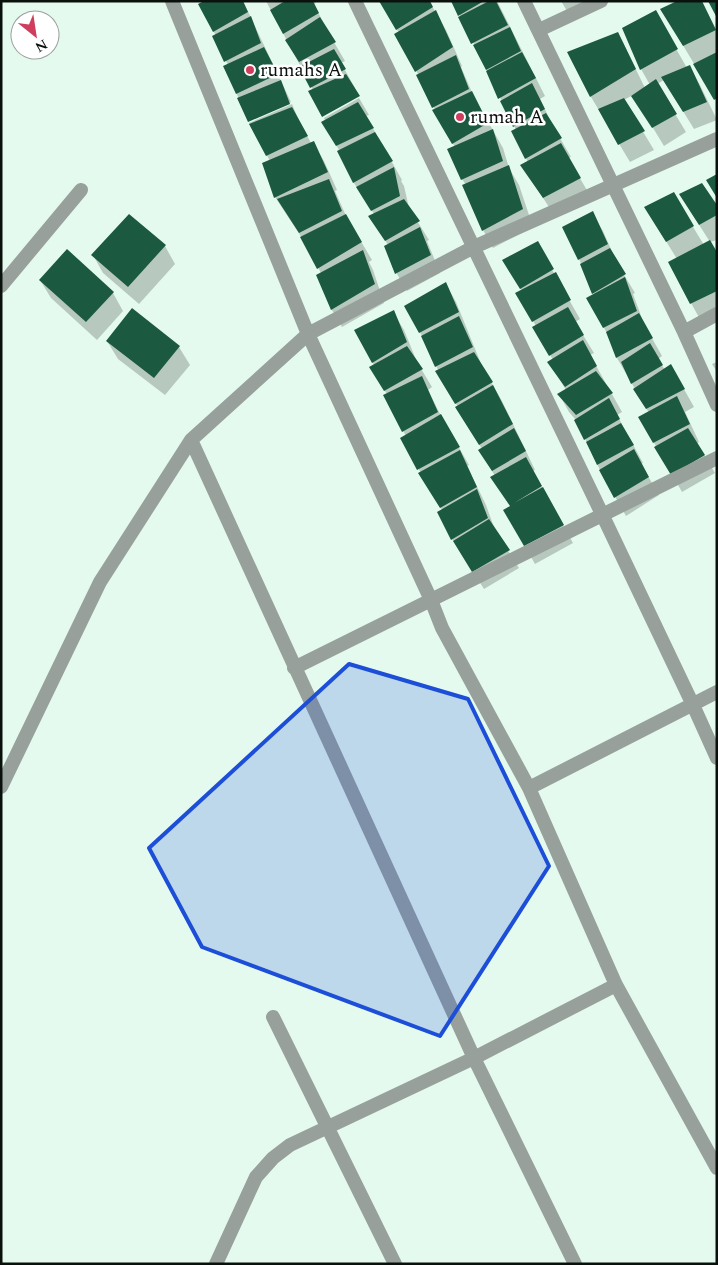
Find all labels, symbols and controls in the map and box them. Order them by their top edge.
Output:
north arrow [10,10,60,60]
text: N [31,34,51,58]
place label: rumahs A [260,56,342,85]
marker: rumahs A [244,64,256,76]
place label: rumah A [470,103,544,132]
marker: rumah A [454,111,466,123]

